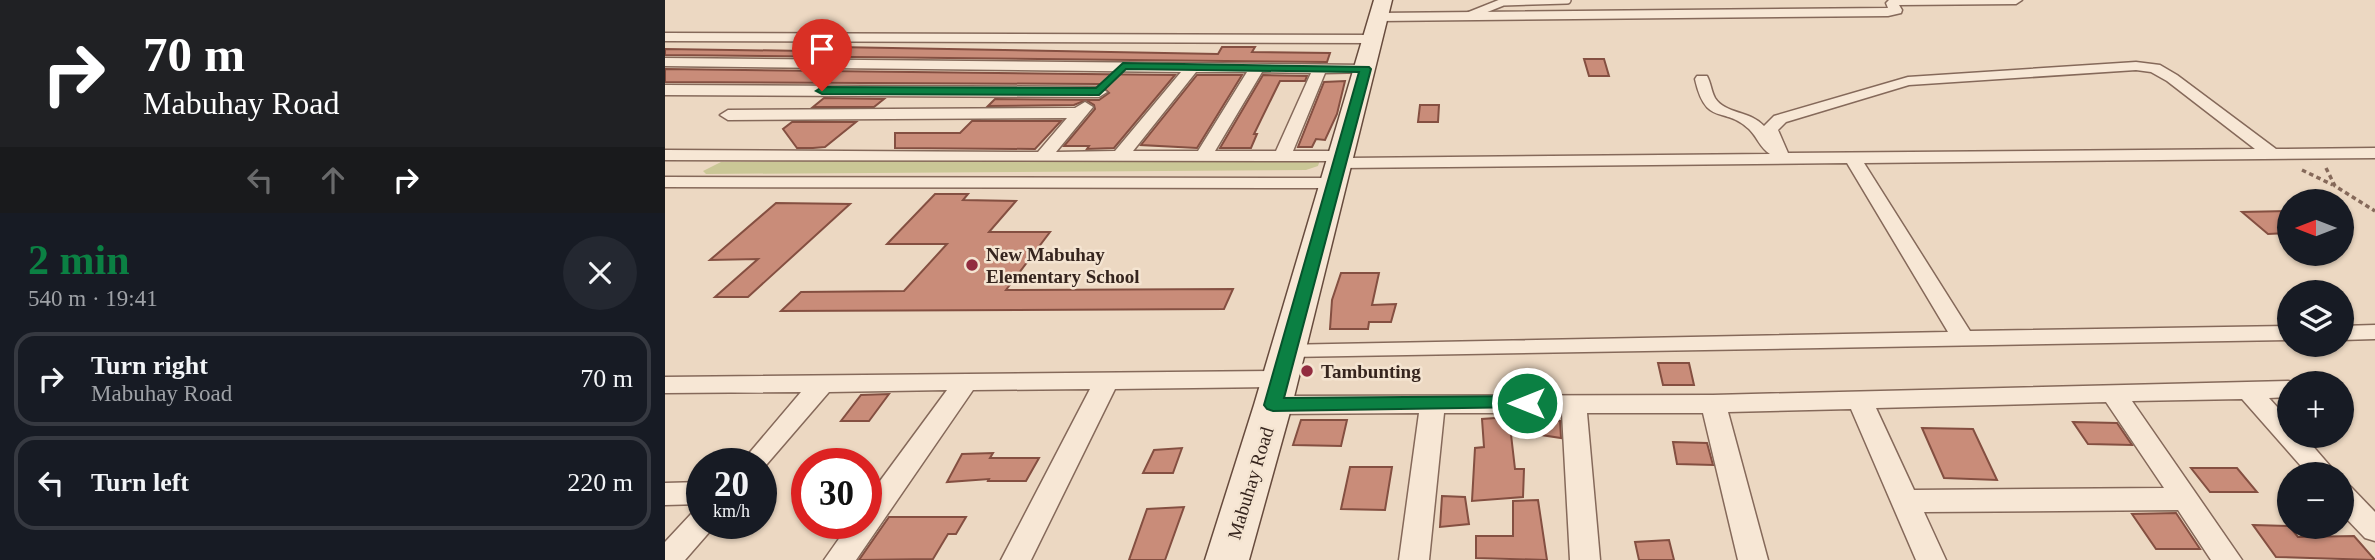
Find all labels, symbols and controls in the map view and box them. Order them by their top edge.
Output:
pin [792,19,852,91]
text: 70 m [143,27,245,82]
icon: right [28,28,119,119]
icon: arrive [803,30,841,68]
text: Mabuhay Road [143,85,339,121]
icon: left [241,161,279,199]
icon: ahead [314,161,352,199]
icon: right [387,161,425,199]
north arrow [2277,189,2354,266]
map controls [2277,189,2354,539]
button: close [563,236,637,310]
text: 2 min [28,237,130,283]
place label: New Mabuhay Elementary School [986,244,1140,287]
marker: New Mabuhay Elementary School [964,257,980,273]
button: layers [2277,280,2354,357]
text: 540 m · 19:41 [28,286,158,311]
text: Turn right [91,351,208,380]
icon: right [32,360,70,398]
place label: Tambunting [1321,361,1421,382]
marker: Tambunting [1299,363,1315,379]
text: 70 m [580,364,633,393]
position arrow [1490,366,1564,440]
button: + [2277,371,2354,448]
text: Mabuhay Road [91,381,232,406]
street label: Mabuhay Road [1223,424,1278,542]
speed limit sign: 30 [791,448,882,539]
button: − [2277,462,2354,539]
icon: left [32,464,70,502]
text: 20 [714,465,749,504]
text: Turn left [91,468,189,497]
text: 220 m [567,468,633,497]
text: km/h [713,501,750,521]

